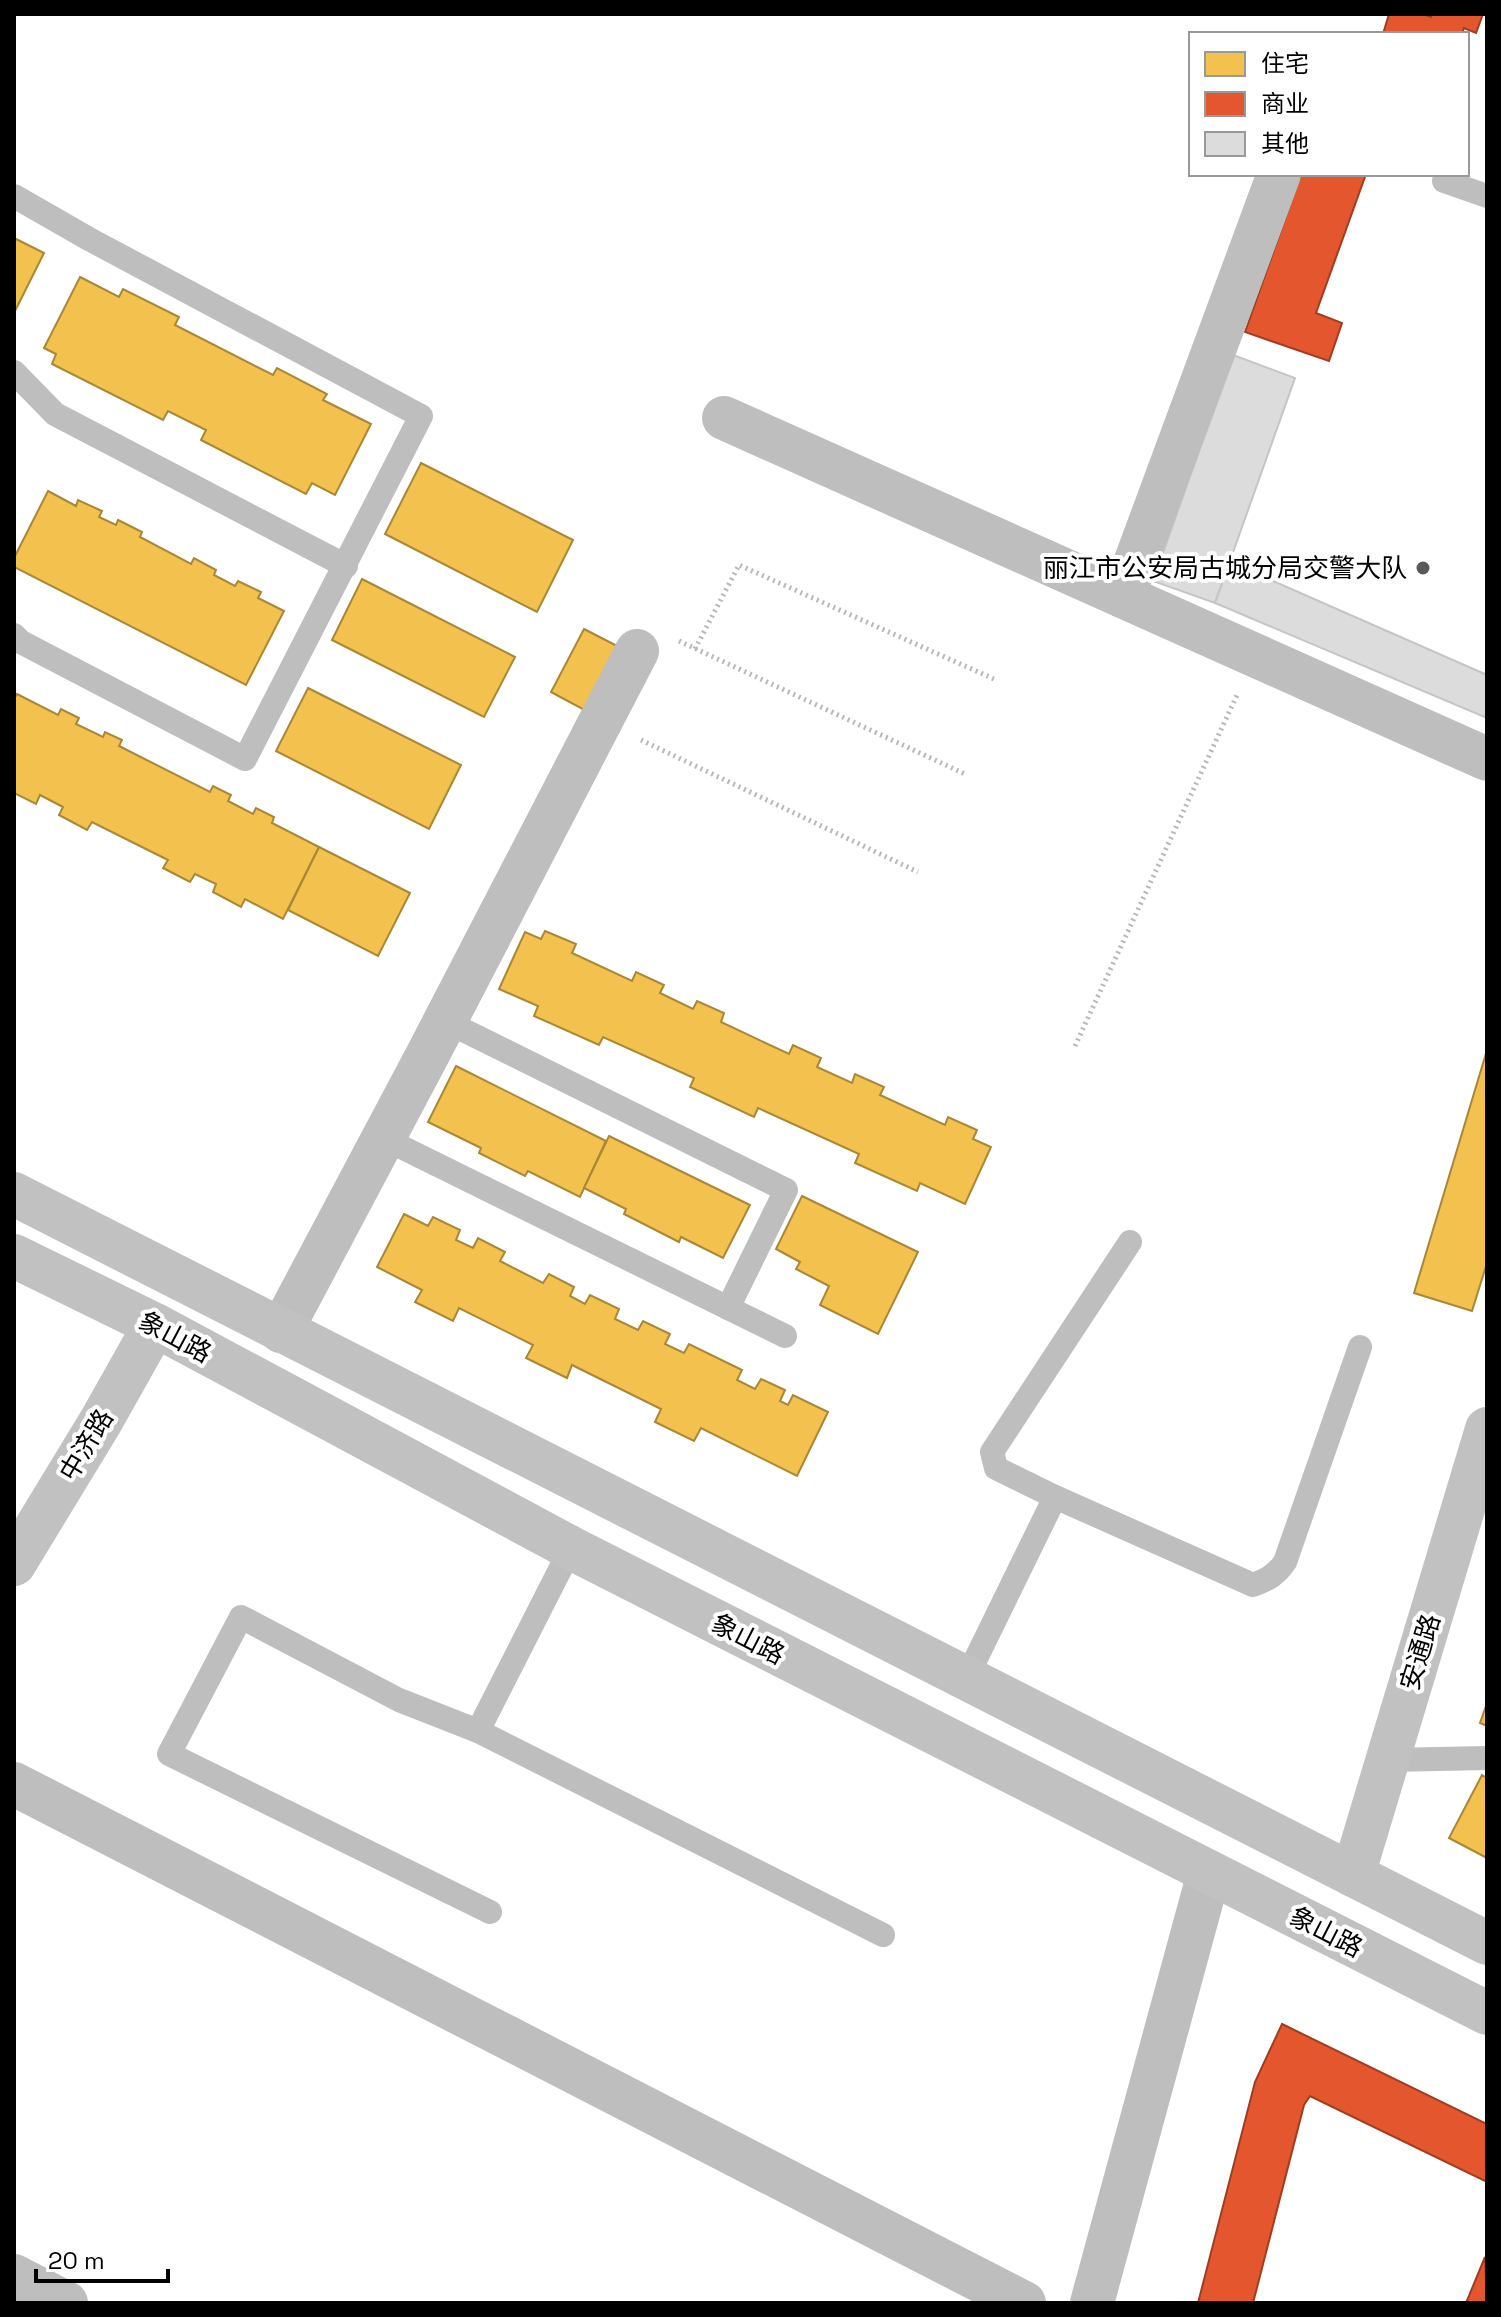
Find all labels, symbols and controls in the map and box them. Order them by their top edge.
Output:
legend [1189,32,1469,176]
text: 住宅 [1261,48,1309,79]
text: 商业 [1261,88,1309,119]
text: 其他 [1261,128,1309,159]
place label: 丽江市公安局古城分局交警大队 [1043,551,1407,585]
marker: 丽江市公安局古城分局交警大队 [1414,559,1432,577]
street label: 象山路 [133,1304,217,1370]
street label: 中济路 [51,1403,121,1487]
street label: 象山路 [706,1606,790,1672]
street label: 安通路 [1392,1610,1448,1694]
street label: 象山路 [1284,1899,1368,1965]
scale bar [36,2233,168,2283]
text: 20 m [48,2245,105,2276]

